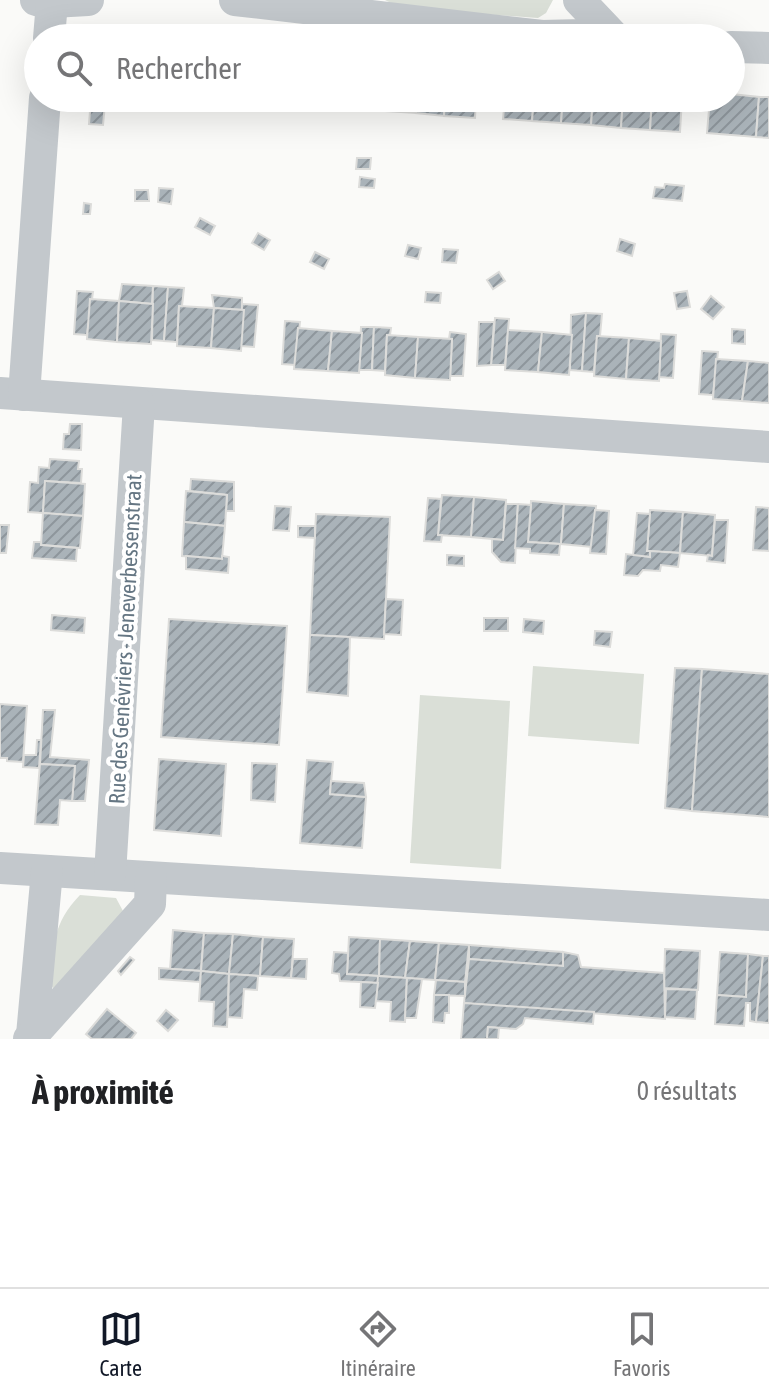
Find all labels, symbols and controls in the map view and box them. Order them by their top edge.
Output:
search box [24,24,745,112]
icon: search [52,46,96,90]
text: Rechercher [116,51,241,85]
street label: Rue des Genévriers - Jeneverbessenstraat [103,473,147,805]
text: À proximité [32,1072,174,1111]
text: 0 résultats [637,1076,737,1106]
tab: Carte [99,1307,143,1381]
tab: Itinéraire [340,1307,416,1381]
tab: Favoris [613,1307,670,1381]

